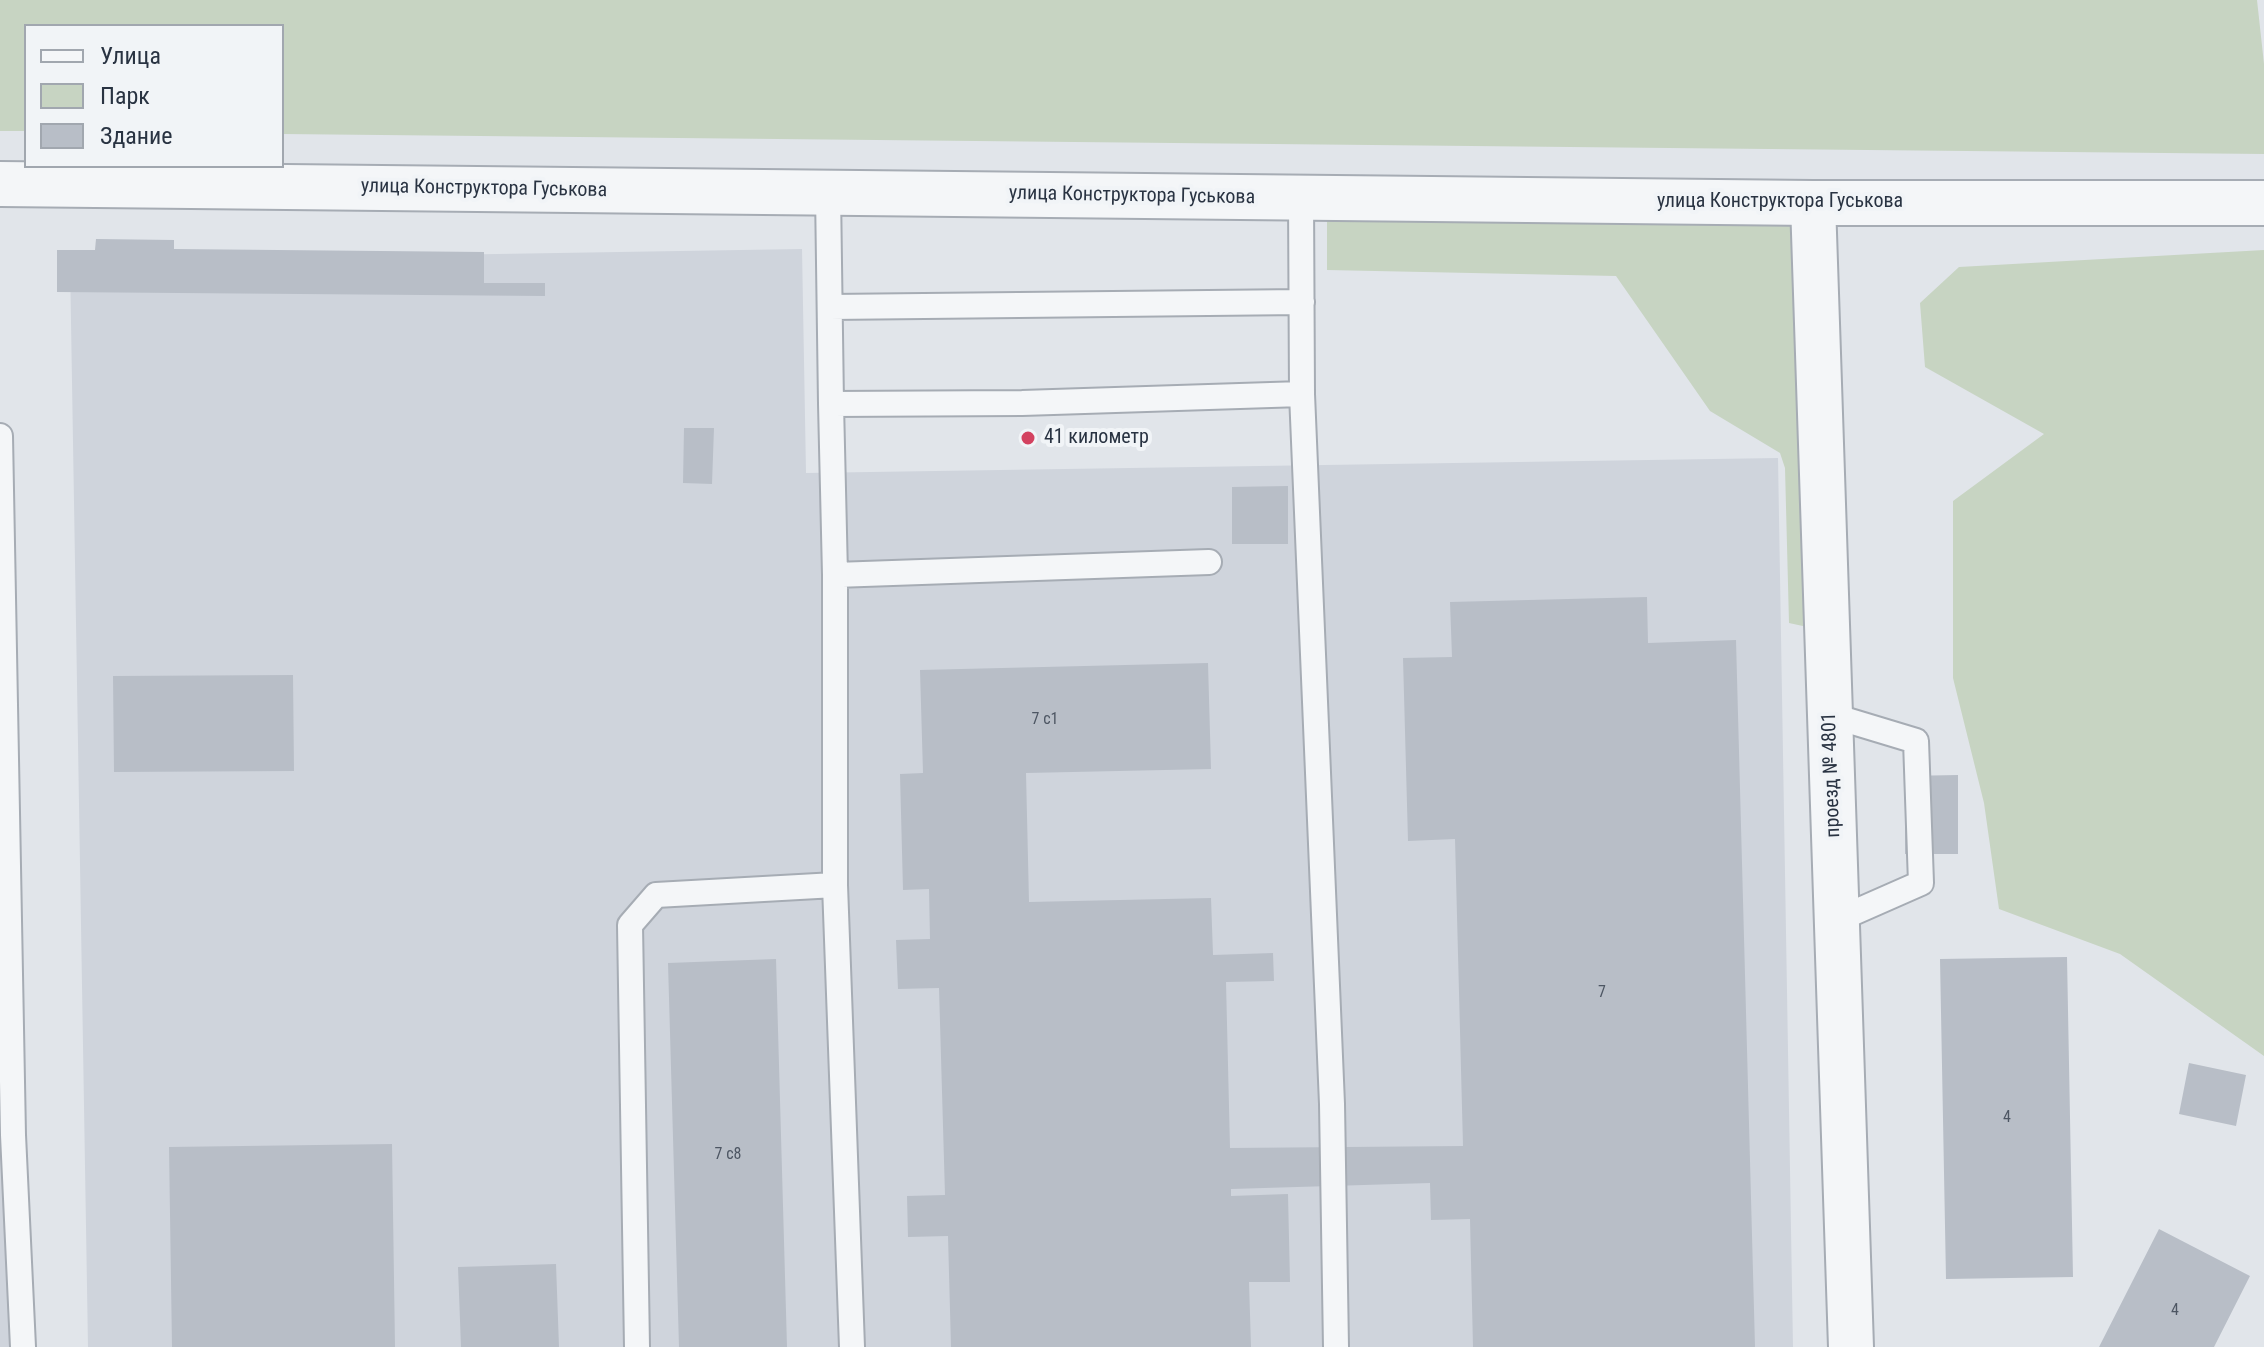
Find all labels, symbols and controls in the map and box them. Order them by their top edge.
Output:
legend [24,24,284,168]
text: Улица [100,42,161,70]
text: Парк [100,82,150,110]
text: Здание [100,122,172,150]
street label: улица Конструктора Гуськова [361,175,607,203]
street label: улица Конструктора Гуськова [1009,182,1255,210]
street label: улица Конструктора Гуськова [1657,190,1903,214]
place label: 41 километр [1044,426,1149,450]
marker: 41 километр [1019,429,1037,447]
house number: 7 с1 [1032,710,1058,730]
street label: проезд № 4801 [1818,712,1846,838]
house number: 7 [1598,983,1606,1003]
house number: 4 [2003,1108,2011,1128]
house number: 7 с8 [715,1145,741,1165]
house number: 4 [2171,1301,2179,1321]

